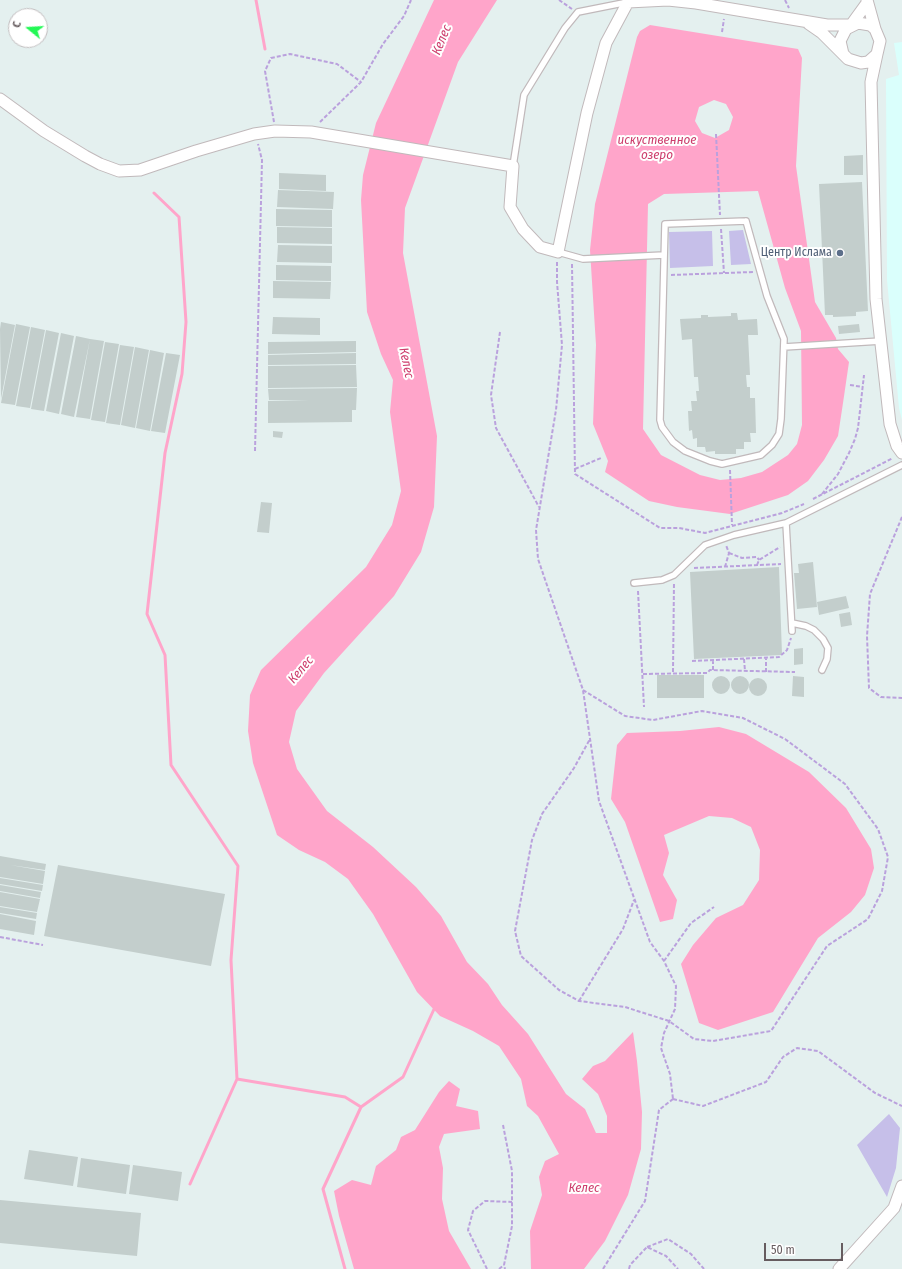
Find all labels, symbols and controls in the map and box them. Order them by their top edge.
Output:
north arrow [8,8,48,48]
text: С [10,20,24,29]
water label: Келес [429,23,455,57]
water label: искуственное озеро [618,132,696,163]
place label: Центр Ислама [761,246,832,260]
marker: Центр Ислама [835,248,845,258]
water label: Келес [395,346,417,380]
water label: Келес [285,653,317,687]
water label: Келес [568,1180,600,1196]
scale bar [766,1235,845,1261]
text: 50 m [771,1243,795,1257]

